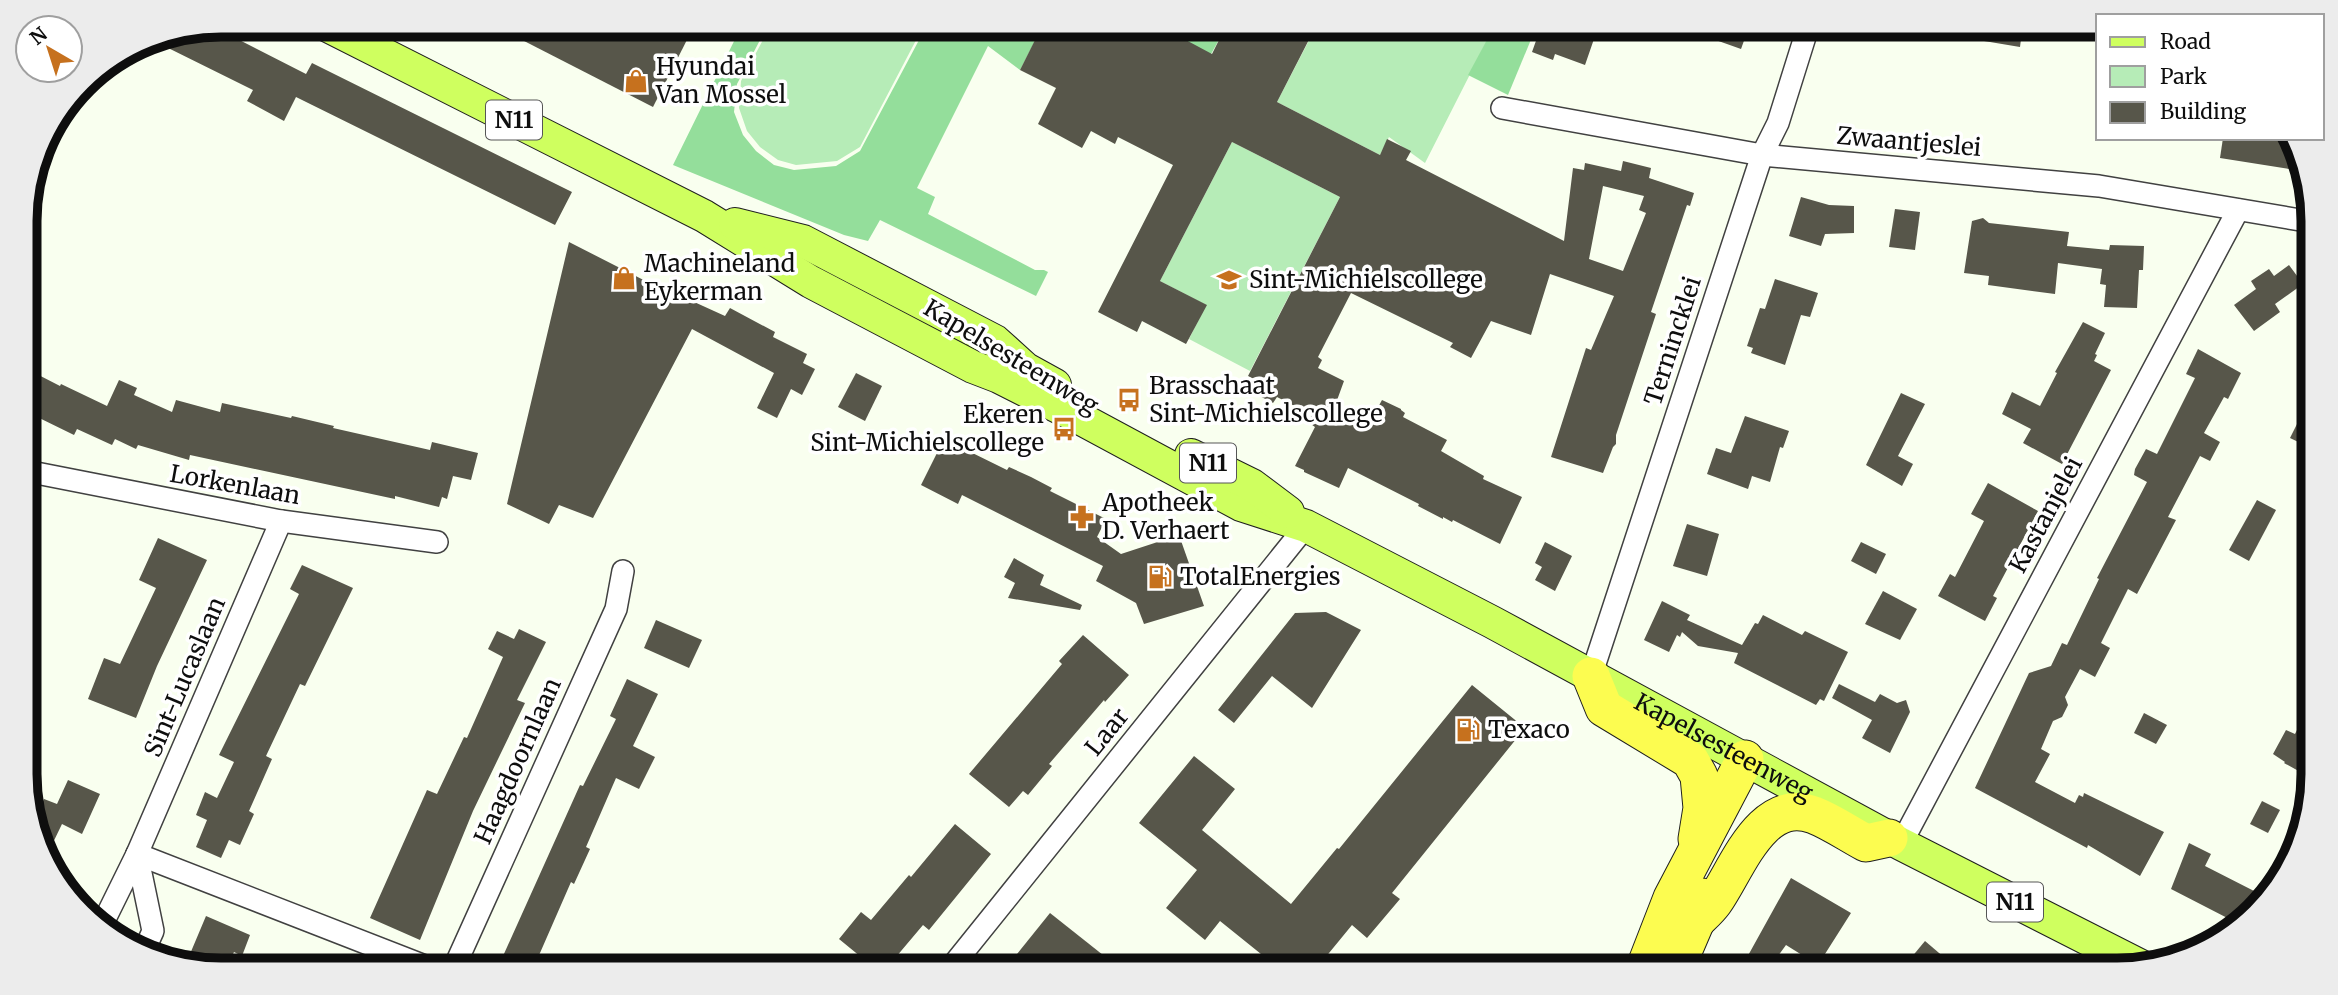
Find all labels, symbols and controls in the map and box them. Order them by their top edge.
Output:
north arrow [14,14,84,84]
legend [2096,14,2324,140]
text: N [25,22,52,50]
text: Road [2160,28,2211,55]
place label: Hyundai Van Mossel [655,51,786,110]
text: Park [2160,63,2207,90]
shop icon: Hyundai Van Mossel [622,67,650,95]
text: Building [2160,98,2247,125]
road number: N11 [486,100,542,140]
street label: Zwaantjeslei [1835,120,1983,163]
place label: Machineland Eykerman [644,248,795,307]
shop icon: Machineland Eykerman [610,264,638,292]
place label: Sint-Michielscollege [1249,264,1483,295]
school or university icon: Sint-Michielscollege [1215,266,1243,294]
street label: Ternincklei [1637,272,1708,409]
street label: Kapelsesteenweg [918,292,1105,421]
place label: Brasschaat Sint-Michielscollege [1149,370,1383,429]
bus stop icon: Brasschaat Sint-Michielscollege [1115,386,1143,414]
place label: Ekeren Sint-Michielscollege [810,399,1044,458]
bus stop icon: Ekeren Sint-Michielscollege [1050,415,1078,443]
road number: N11 [1180,444,1236,482]
street label: Kastanjelei [2002,451,2089,578]
street label: Lorkenlaan [168,458,303,511]
place label: Apotheek D. Verhaert [1101,487,1230,546]
pharmacy icon: Apotheek D. Verhaert [1068,503,1096,531]
place label: TotalEnergies [1180,561,1341,592]
fuel station icon: TotalEnergies [1146,563,1174,591]
street label: Sint-Lucaslaan [137,592,232,761]
street label: Haagdoornlaan [467,673,568,849]
street label: Kapelsesteenweg [1629,686,1819,808]
street label: Laar [1078,701,1135,762]
place label: Texaco [1488,714,1570,745]
fuel station icon: Texaco [1454,716,1482,744]
road number: N11 [1987,882,2043,922]

